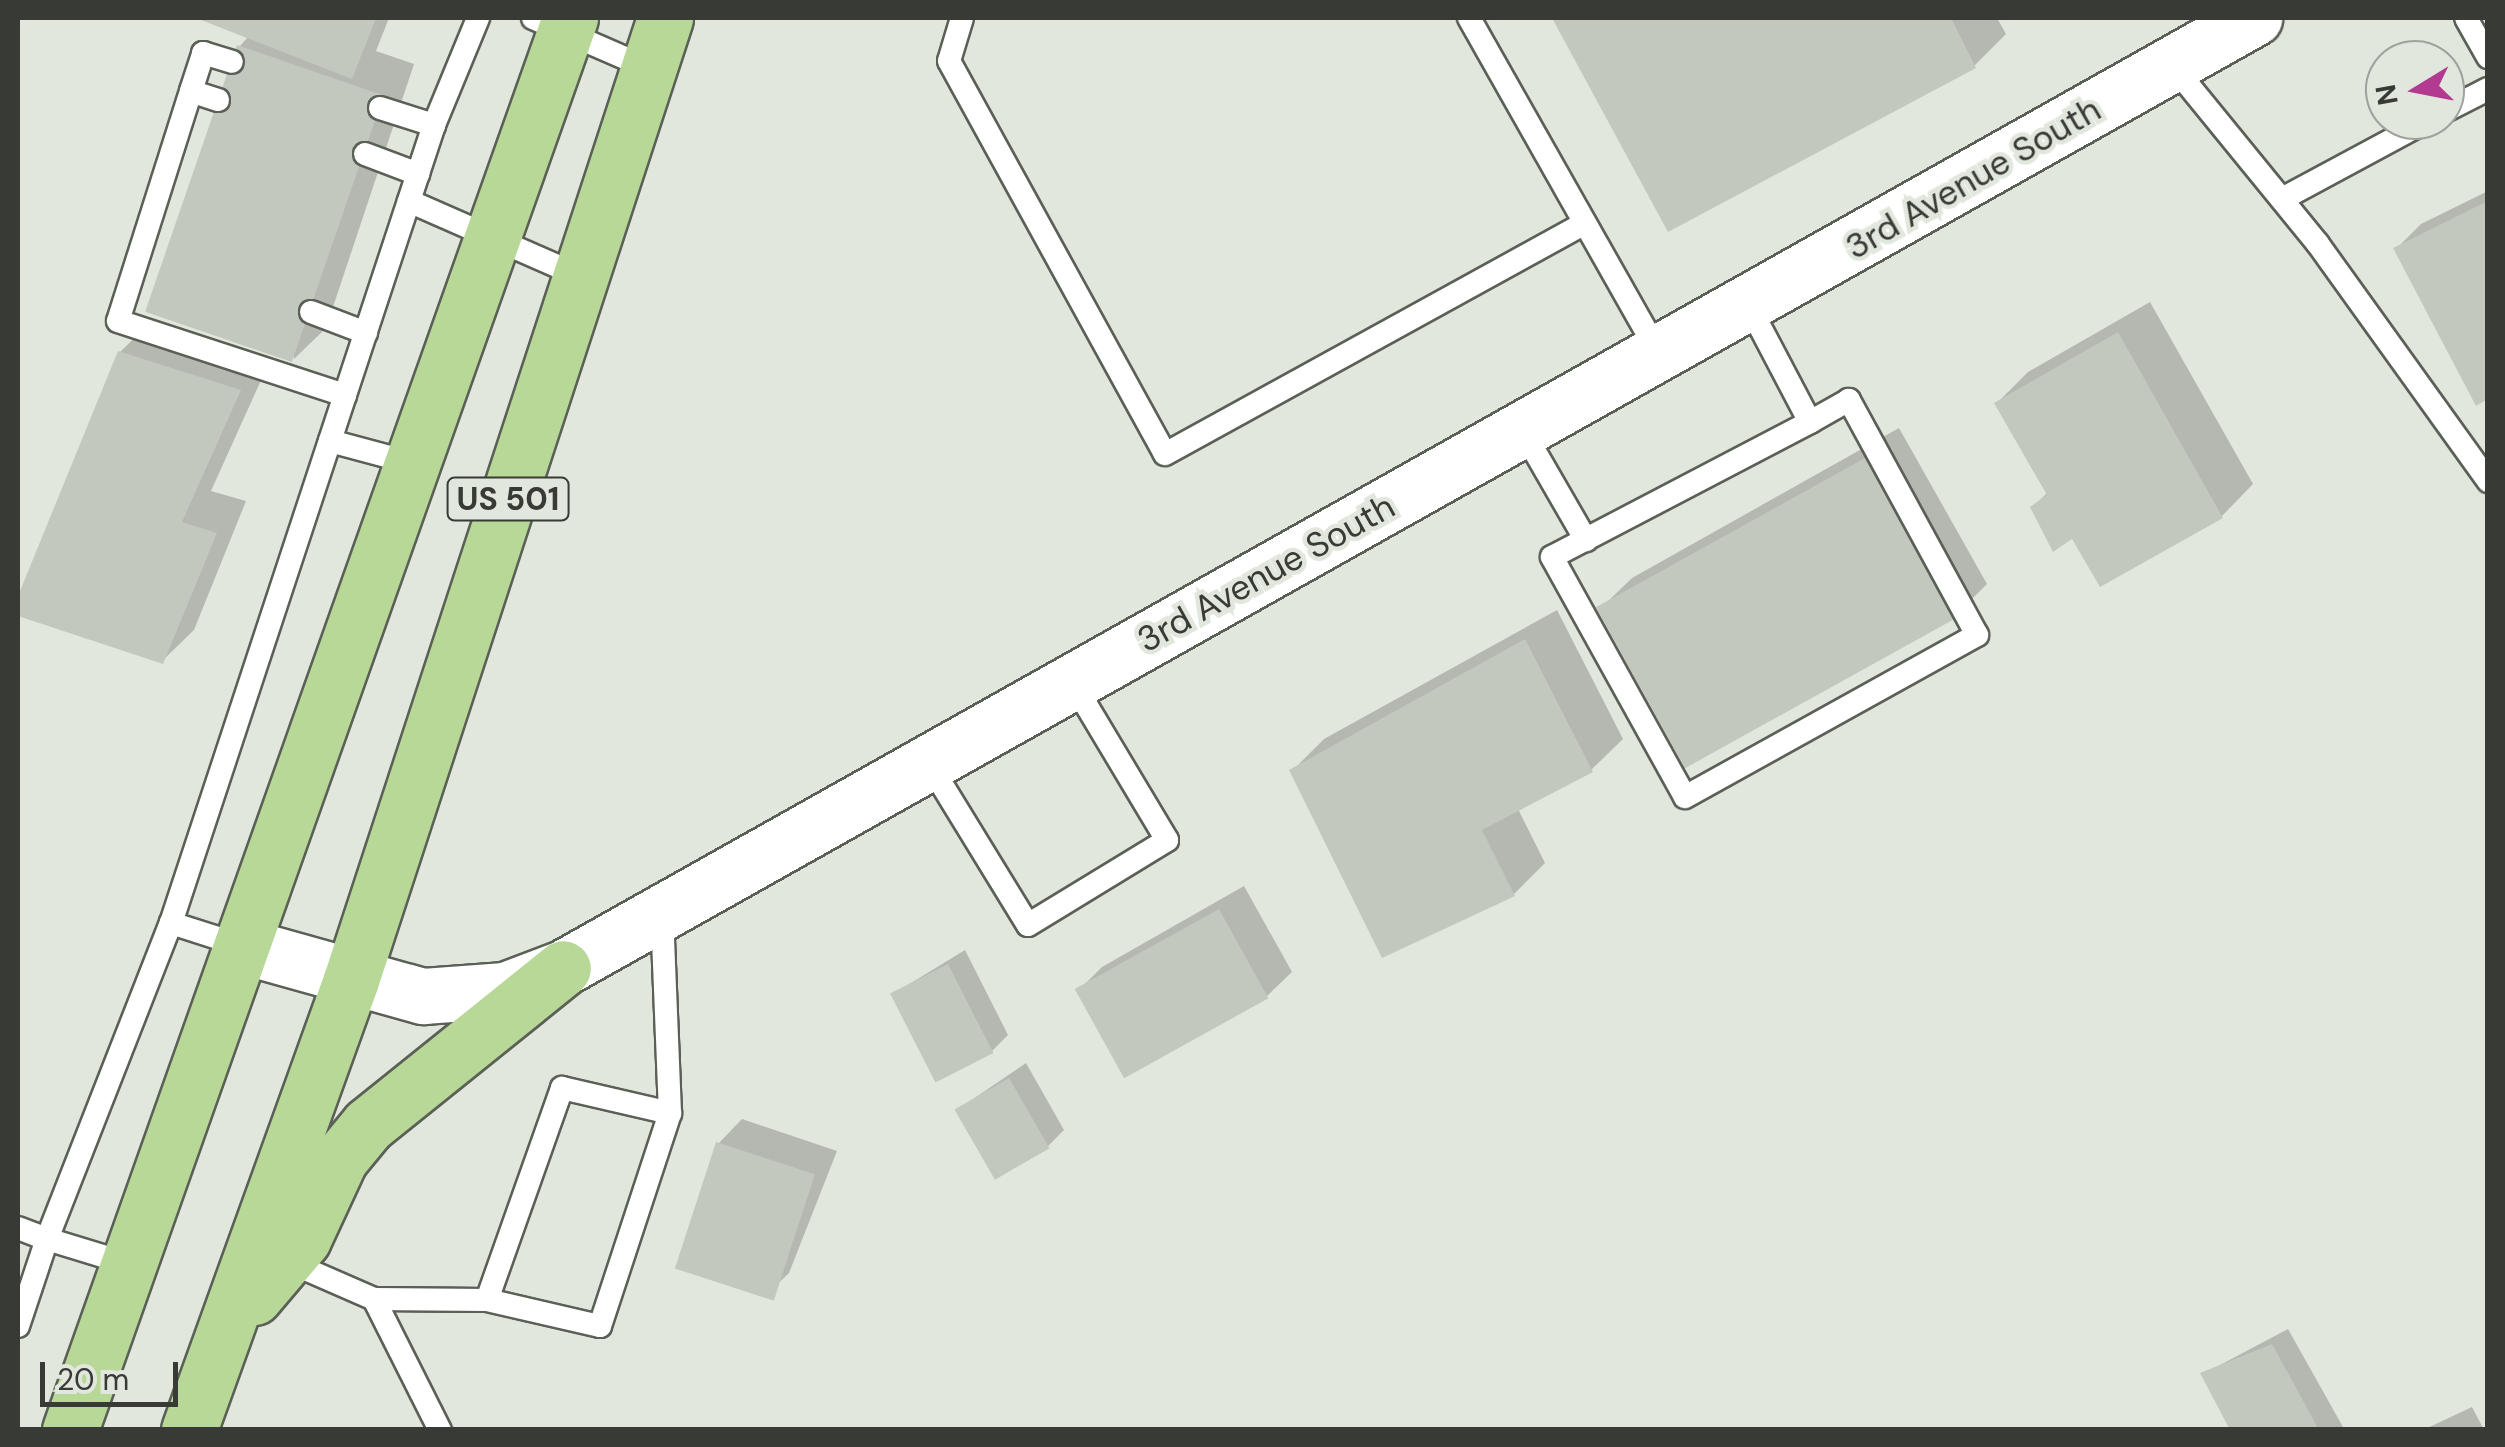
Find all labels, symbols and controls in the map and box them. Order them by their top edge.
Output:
north arrow [2365,40,2465,140]
text: N [2367,82,2407,108]
street label: 3rd Avenue South [1838,88,2108,268]
road number: US 501 [446,472,570,526]
street label: 3rd Avenue South [1130,485,1402,661]
scale bar [45,1342,182,1404]
text: 20 m [57,1360,129,1399]

